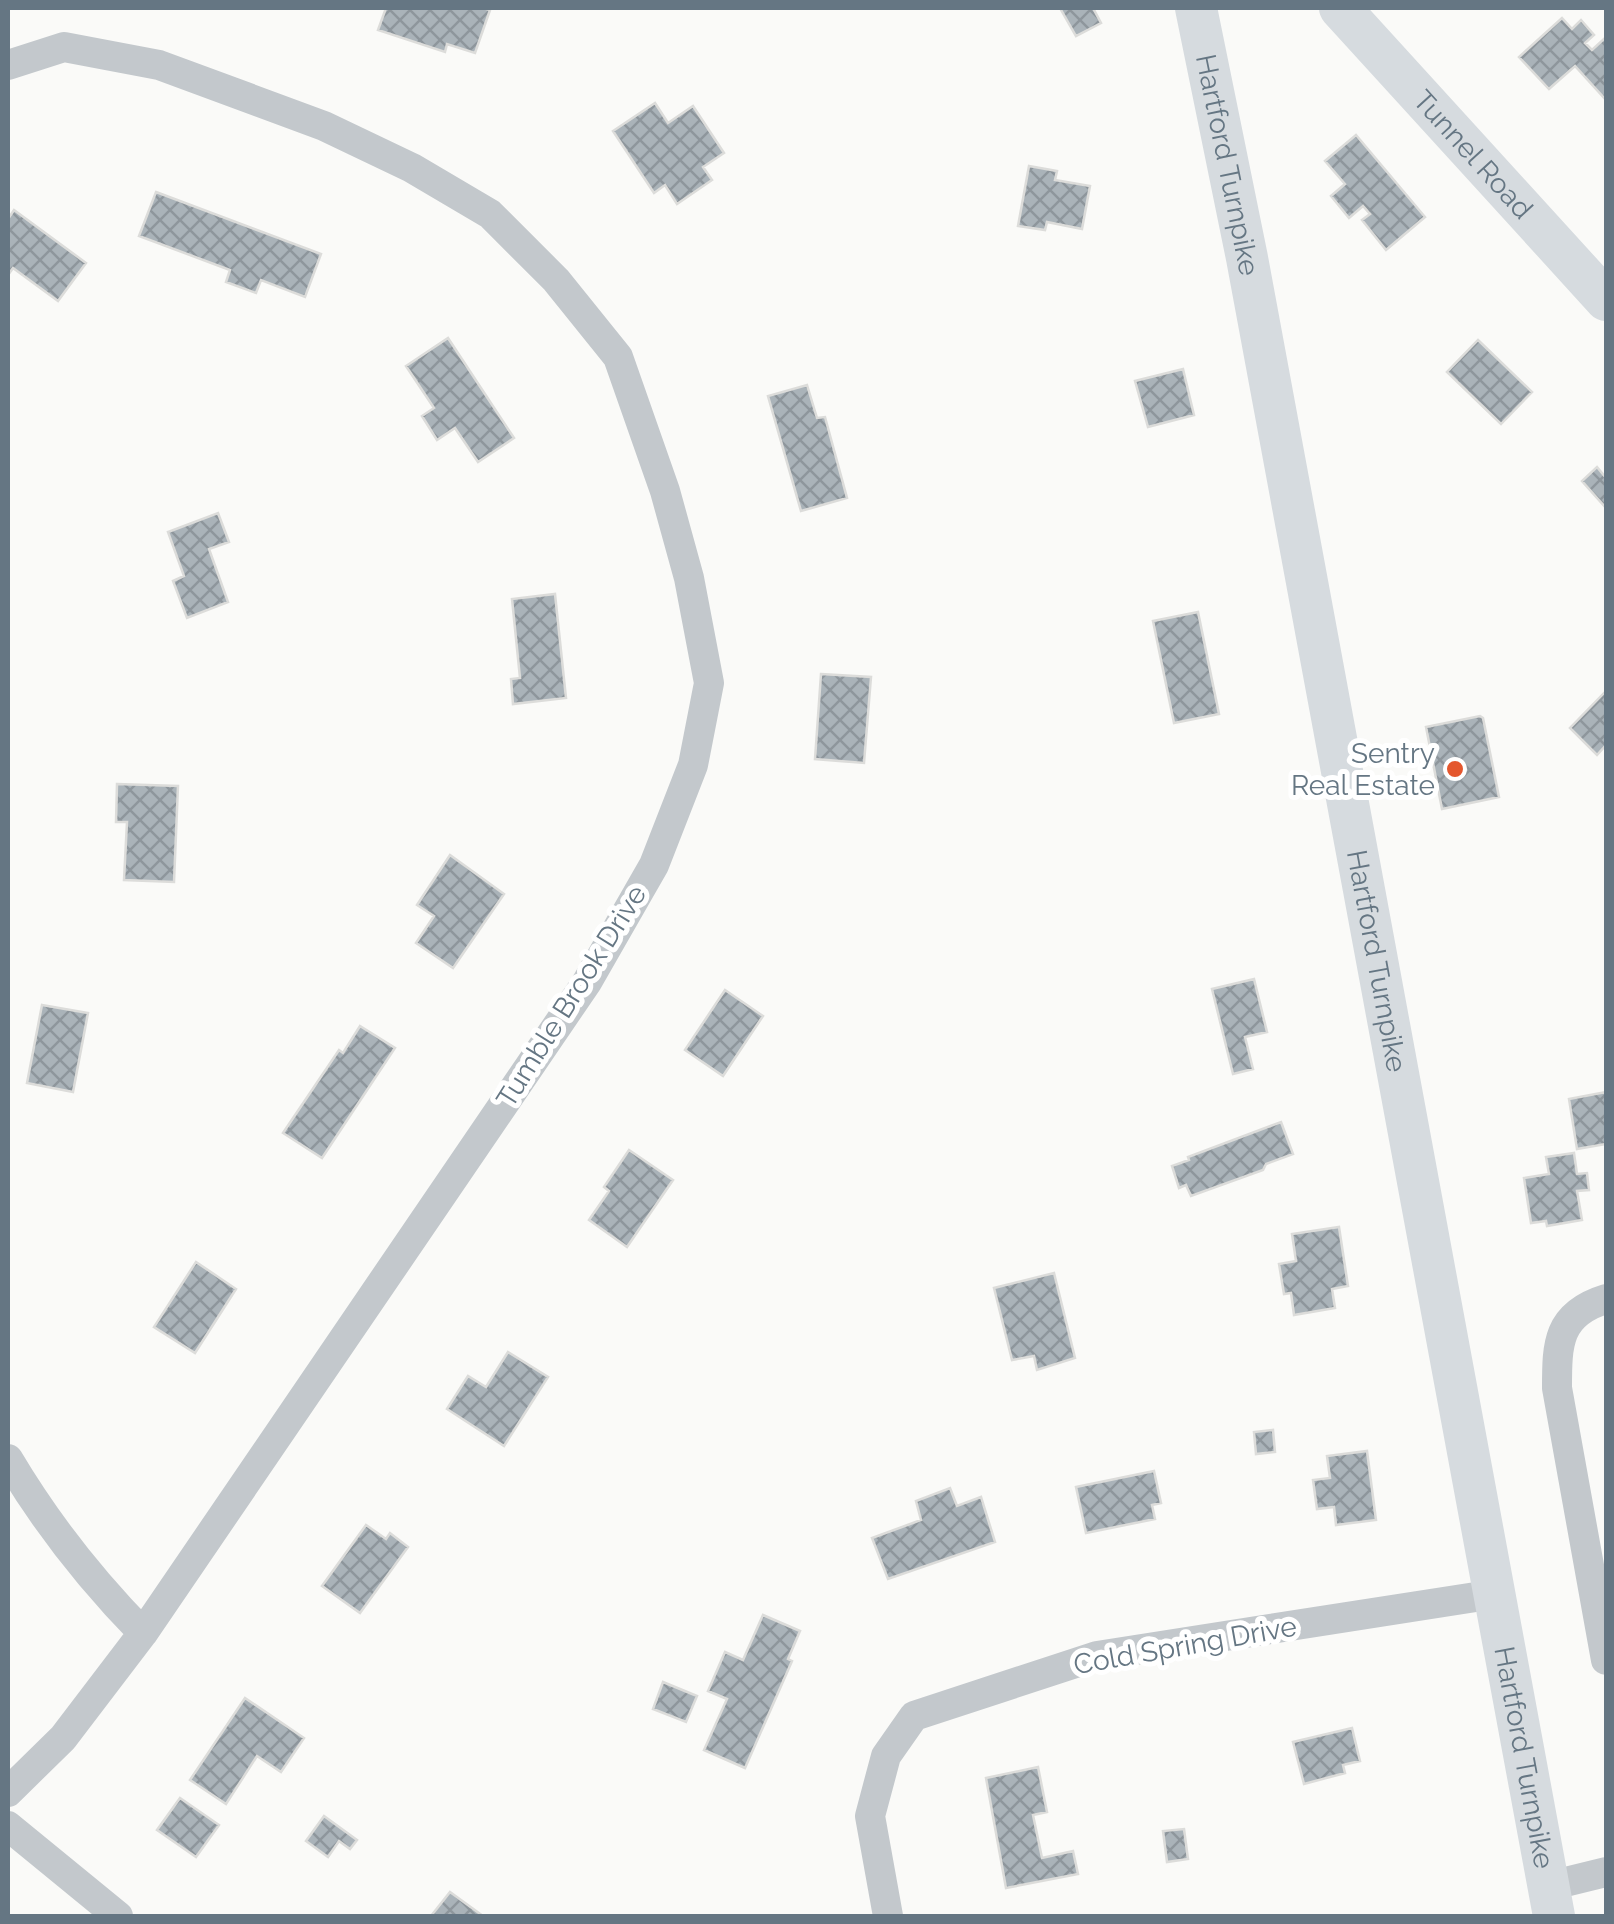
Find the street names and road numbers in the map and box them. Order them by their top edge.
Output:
street label: Hartford Turnpike [1189,51,1266,278]
street label: Tunnel Road [1406,84,1540,226]
street label: Hartford Turnpike [1340,847,1413,1075]
street label: Tumble Brook Drive [490,879,653,1113]
street label: Cold Spring Drive [1071,1610,1299,1681]
street label: Hartford Turnpike [1487,1644,1561,1871]

